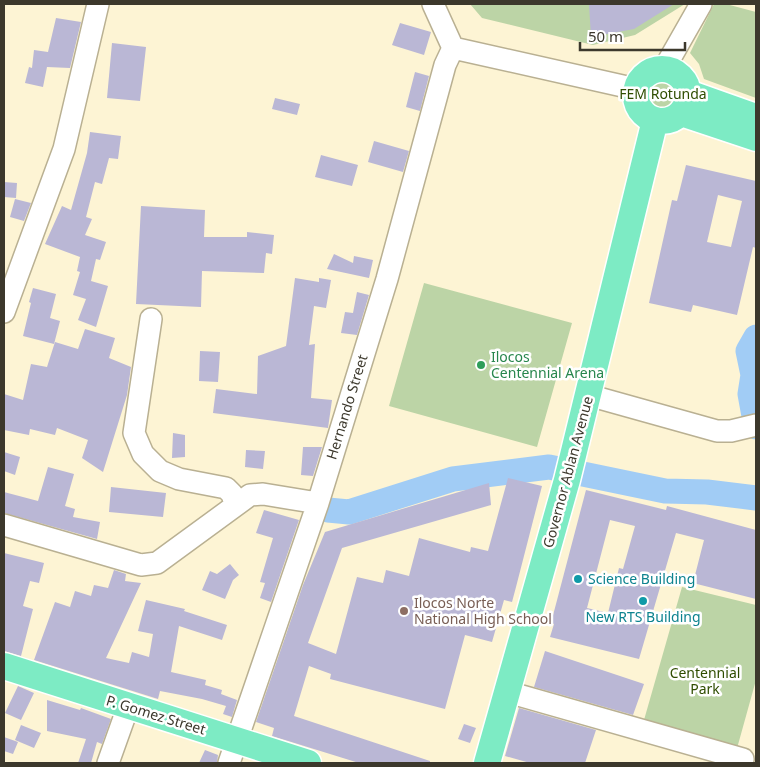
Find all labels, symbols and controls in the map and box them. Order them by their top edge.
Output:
scale bar [580,20,685,52]
text: 50 m [588,26,623,46]
park label: FEM Rotunda [619,84,707,103]
place label: Ilocos Centennial Arena [491,347,604,382]
street label: Hernando Street [321,352,372,462]
marker: Ilocos Centennial Arena [475,359,487,371]
street label: Governor Ablan Avenue [538,394,597,550]
place label: Science Building [588,569,695,588]
marker: Science Building [572,573,584,585]
place label: Ilocos Norte National High School [414,593,552,628]
marker: New RTS Building [637,595,649,607]
marker: Ilocos Norte National High School [398,605,410,617]
place label: New RTS Building [585,607,701,626]
park label: Centennial Park [670,663,740,698]
street label: P. Gomez Street [104,690,208,739]

